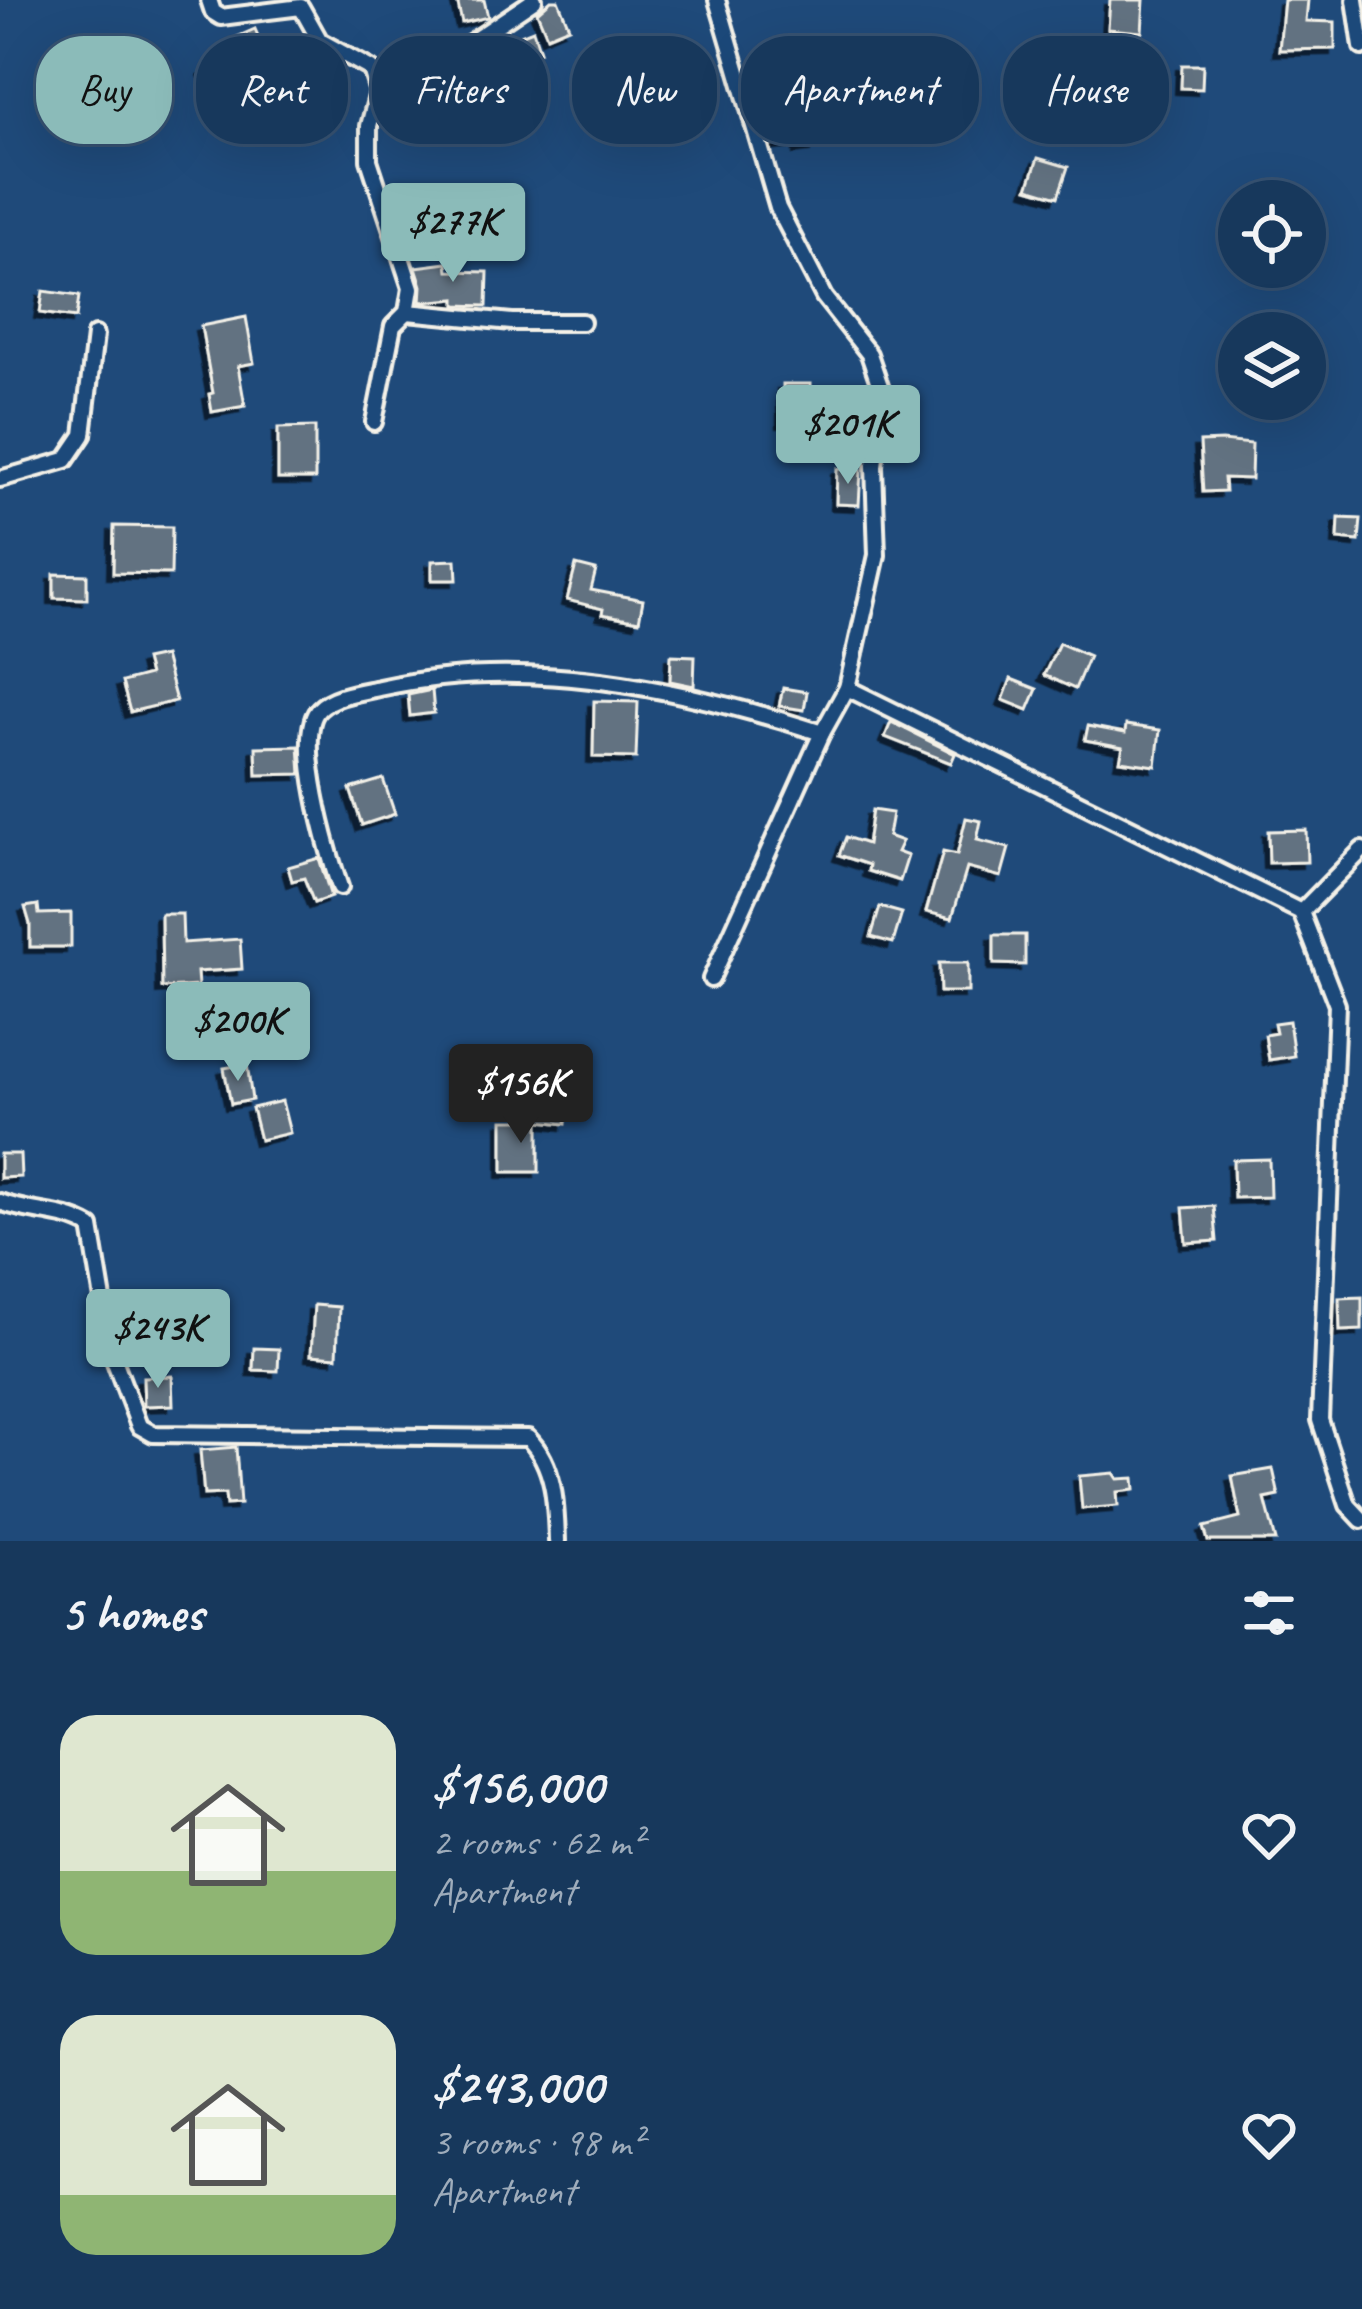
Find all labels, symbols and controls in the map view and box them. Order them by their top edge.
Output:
chip: Buy [36,36,172,144]
chip: Rent [196,36,348,144]
chip: Filters [372,36,548,144]
chip: New [572,36,717,144]
chip: Apartment [741,36,979,144]
chip: House [1003,36,1169,144]
map controls [1218,180,1326,420]
button: locate [1218,180,1326,288]
pin: $277K [369,183,537,285]
text: $277K [408,197,498,246]
button: layers [1218,312,1326,420]
pin: $201K [764,385,932,487]
text: $201K [803,399,893,448]
pin: $200K [154,982,322,1084]
text: $200K [193,996,283,1045]
pin: $156K [437,1044,605,1146]
text: $156K [476,1058,566,1107]
pin: $243K [74,1289,242,1391]
text: $243K [113,1303,203,1352]
icon: filters [1236,1580,1302,1646]
text: 5 homes [60,1581,203,1645]
text: $156,000 [432,1754,603,1818]
icon: home [156,1763,300,1907]
icon: heart [1236,1802,1302,1868]
text: 2 rooms · 62 m² [432,1818,643,1867]
text: Apartment [432,1867,575,1916]
text: $243,000 [432,2054,603,2118]
icon: home [156,2063,300,2207]
icon: heart [1236,2102,1302,2168]
text: 3 rooms · 98 m² [432,2118,643,2167]
text: Apartment [432,2167,575,2216]

